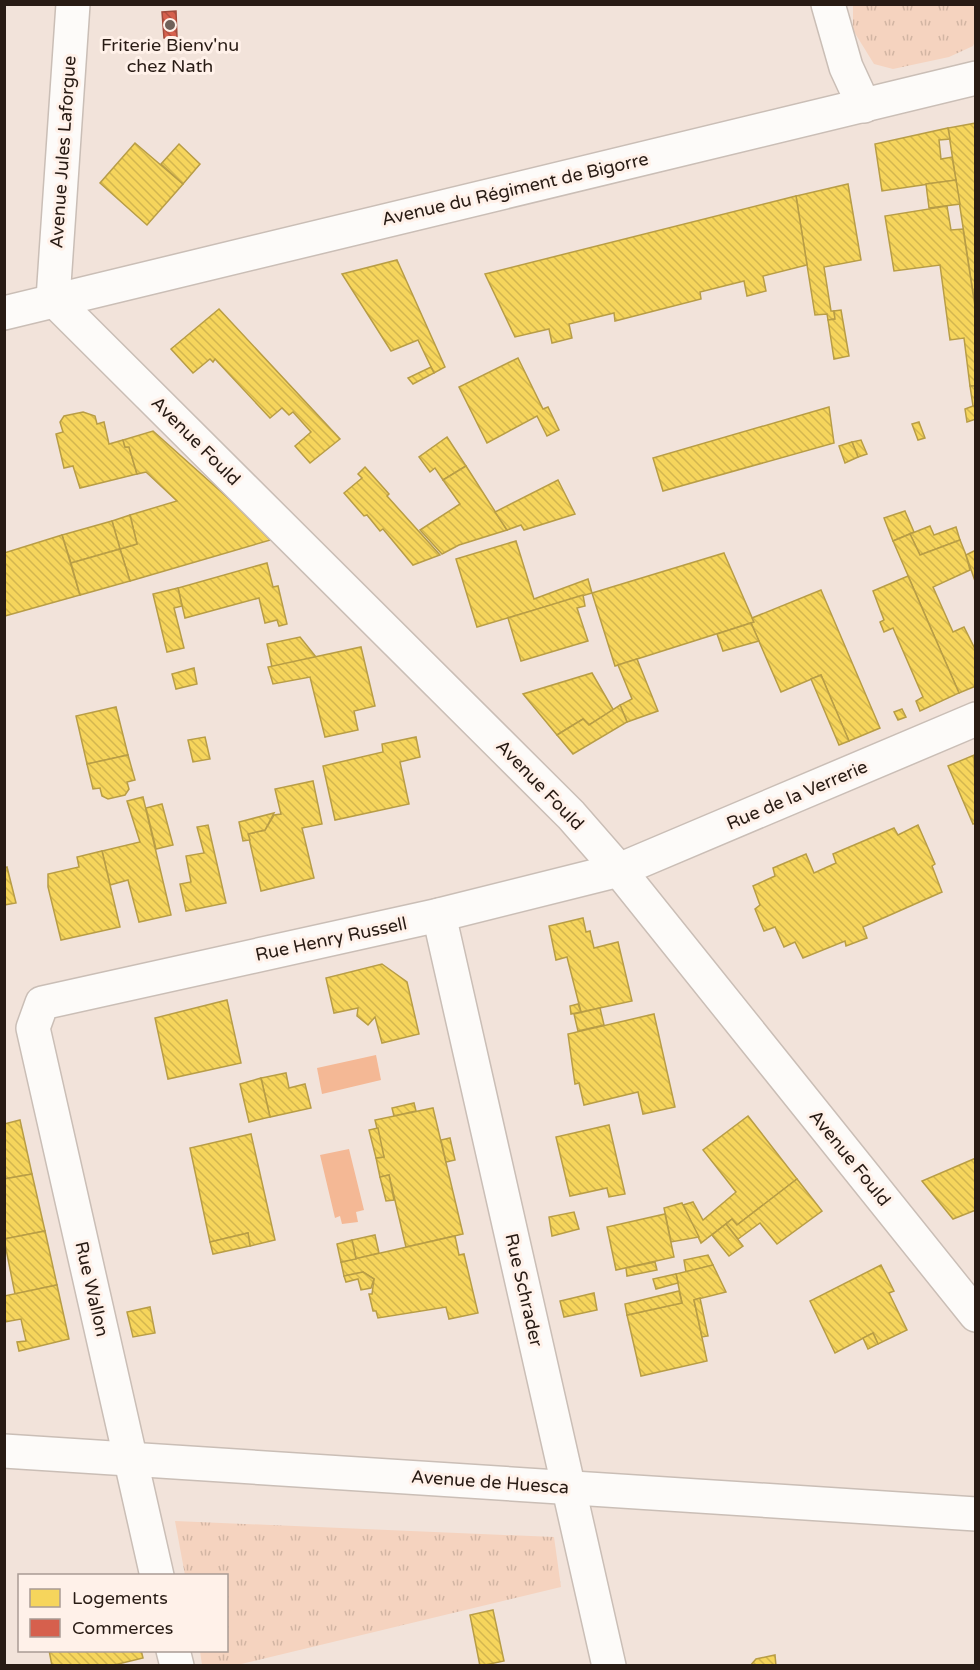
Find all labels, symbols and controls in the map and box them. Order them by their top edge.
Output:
marker: Friterie Bienv'nu chez Nath [163,18,177,32]
place label: Friterie Bienv'nu chez Nath [101,34,239,77]
street label: Avenue Jules Laforgue [45,55,81,249]
street label: Avenue du Régiment de Bigorre [380,148,650,230]
street label: Avenue Fould [147,392,245,490]
street label: Avenue Fould [491,735,589,835]
street label: Rue de la Verrerie [723,755,871,835]
street label: Rue Henry Russell [253,912,409,966]
street label: Avenue Fould [805,1106,895,1210]
street label: Rue Schrader [500,1231,548,1349]
street label: Rue Wallon [70,1239,114,1339]
street label: Avenue de Huesca [410,1466,570,1498]
legend [18,1574,228,1652]
text: Logements [72,1587,168,1609]
text: Commerces [72,1617,173,1639]

